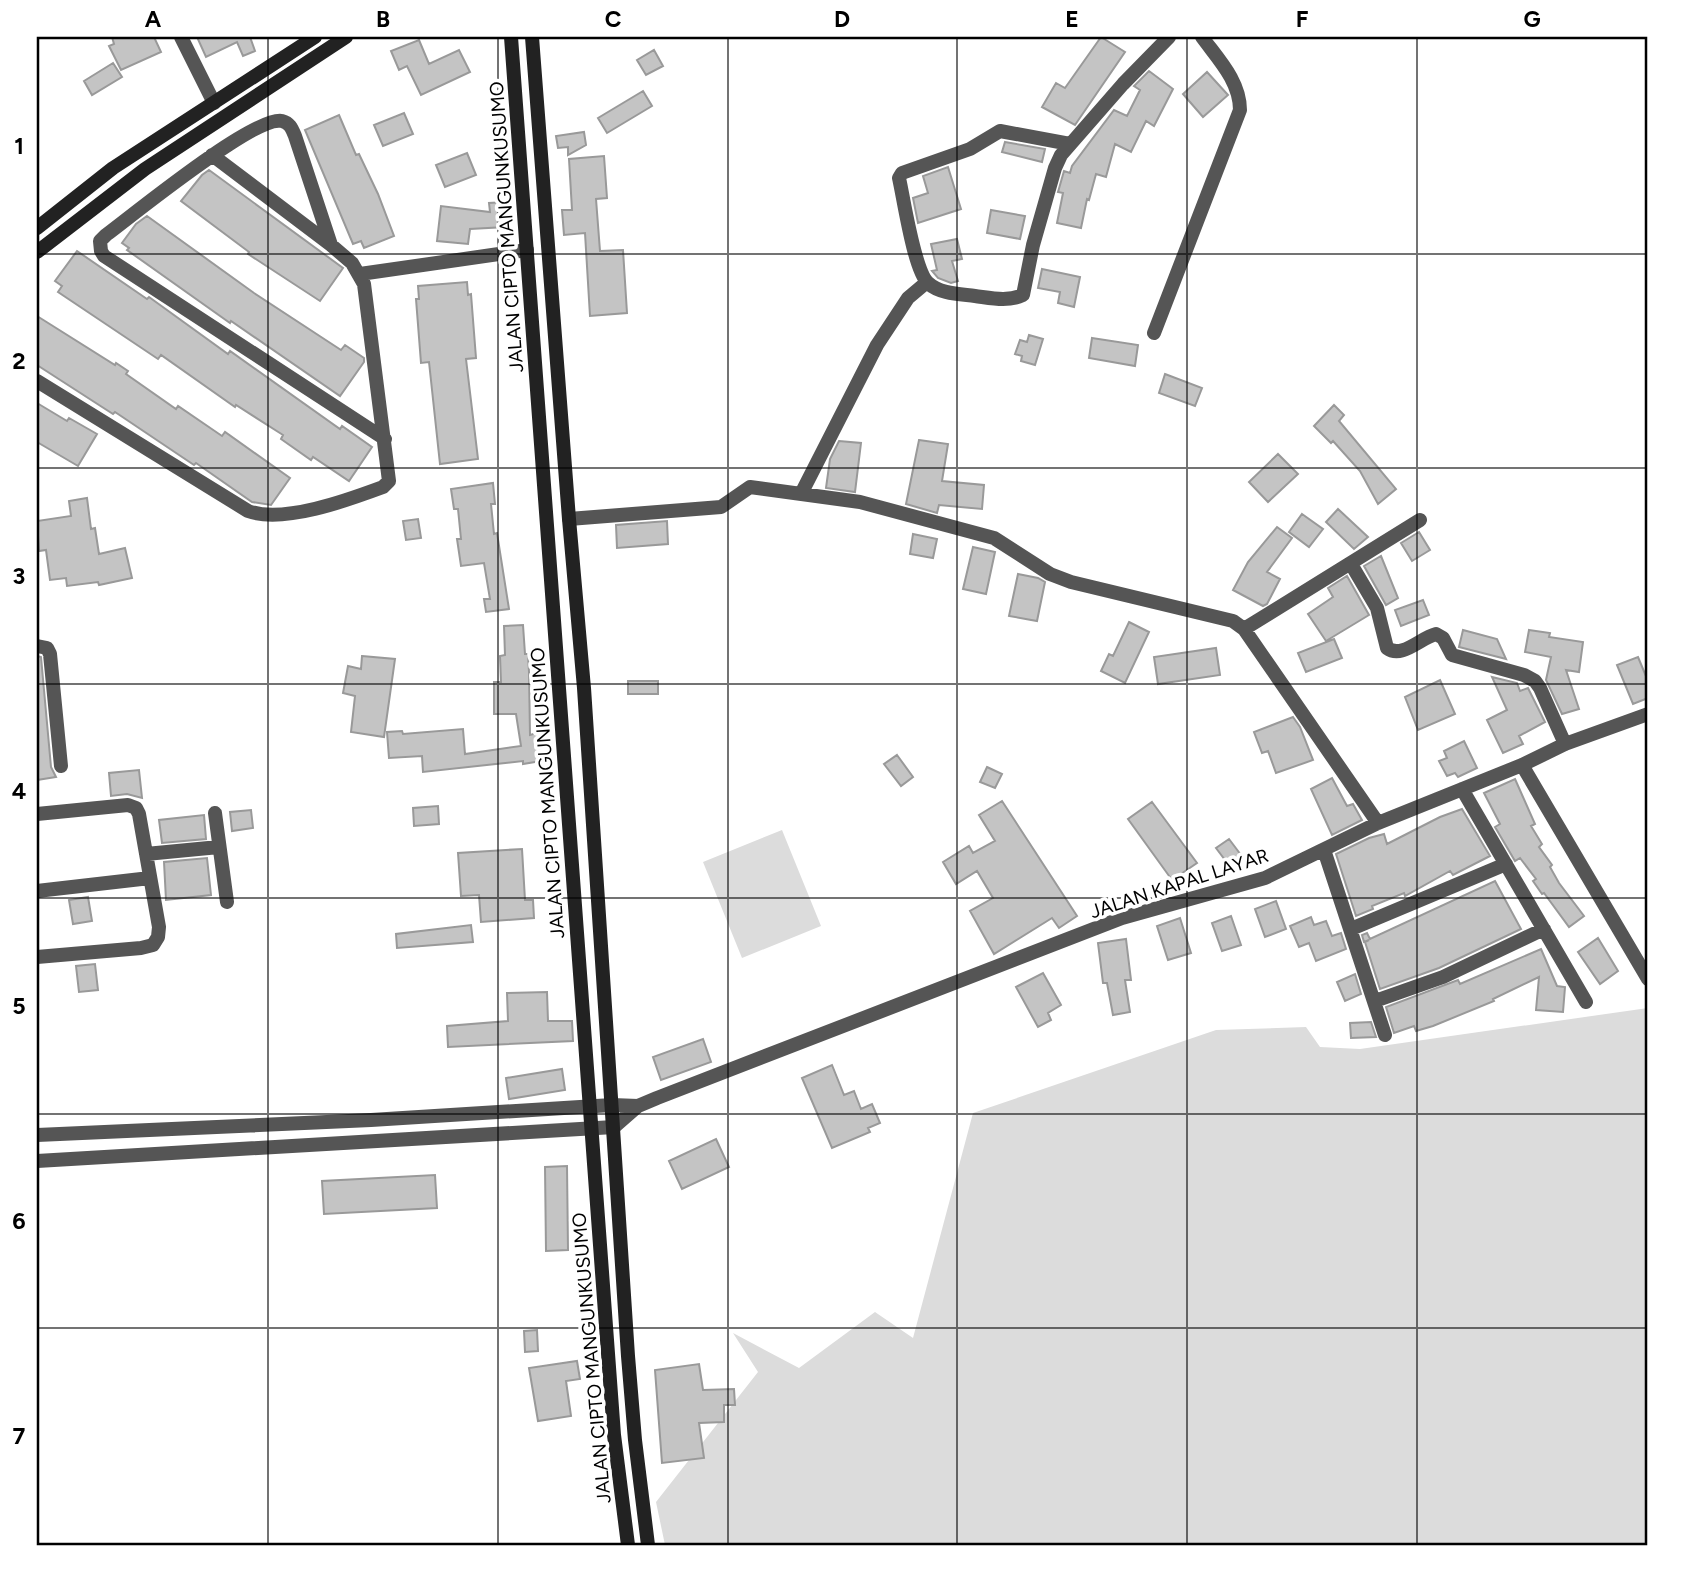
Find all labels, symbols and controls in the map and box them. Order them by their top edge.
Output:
text: A [145,5,162,33]
text: B [376,5,390,33]
text: C [605,5,622,33]
text: D [834,5,850,33]
text: E [1065,5,1079,33]
text: F [1296,5,1309,33]
text: G [1523,5,1541,33]
street label: JALAN CIPTO MANGUNKUSUMO [485,81,528,373]
text: 1 [14,132,24,160]
text: 2 [12,347,26,375]
text: 3 [13,562,25,590]
street label: JALAN CIPTO MANGUNKUSUMO [526,647,569,939]
text: 4 [12,777,26,805]
street label: JALAN KAPAL LAYAR [1087,844,1271,923]
text: 5 [12,992,26,1020]
text: 6 [12,1207,26,1235]
street label: JALAN CIPTO MANGUNKUSUMO [567,1212,616,1504]
text: 7 [13,1422,26,1450]

